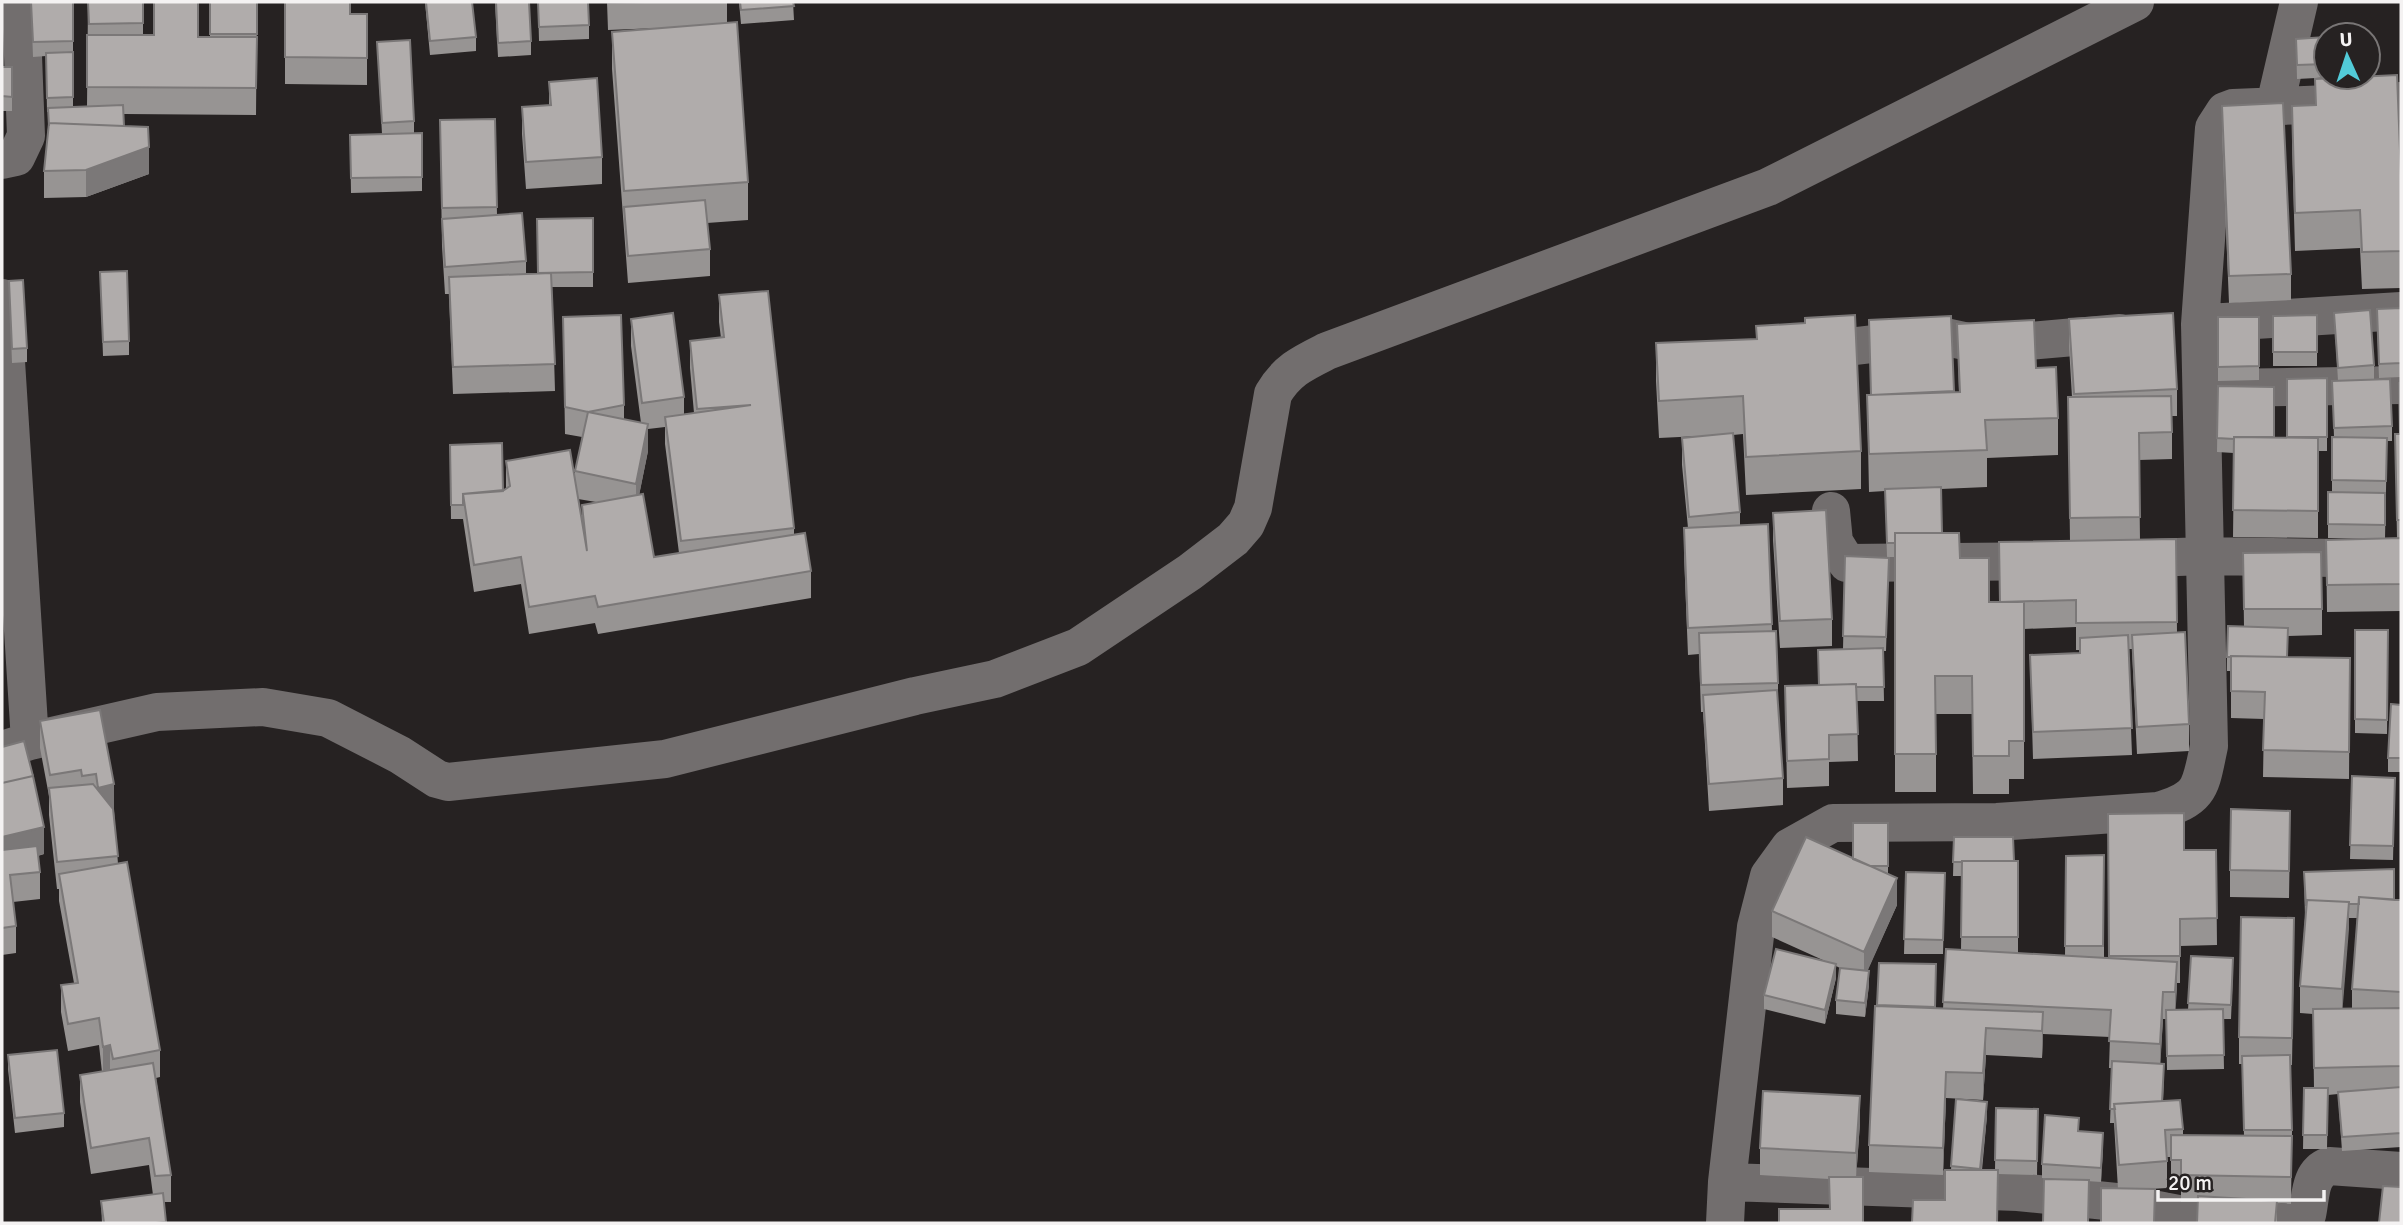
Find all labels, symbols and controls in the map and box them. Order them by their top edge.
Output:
north arrow [2312,21,2382,91]
text: U [2339,28,2353,52]
scale bar [2158,1158,2324,1202]
text: 20 m [2168,1170,2212,1196]

